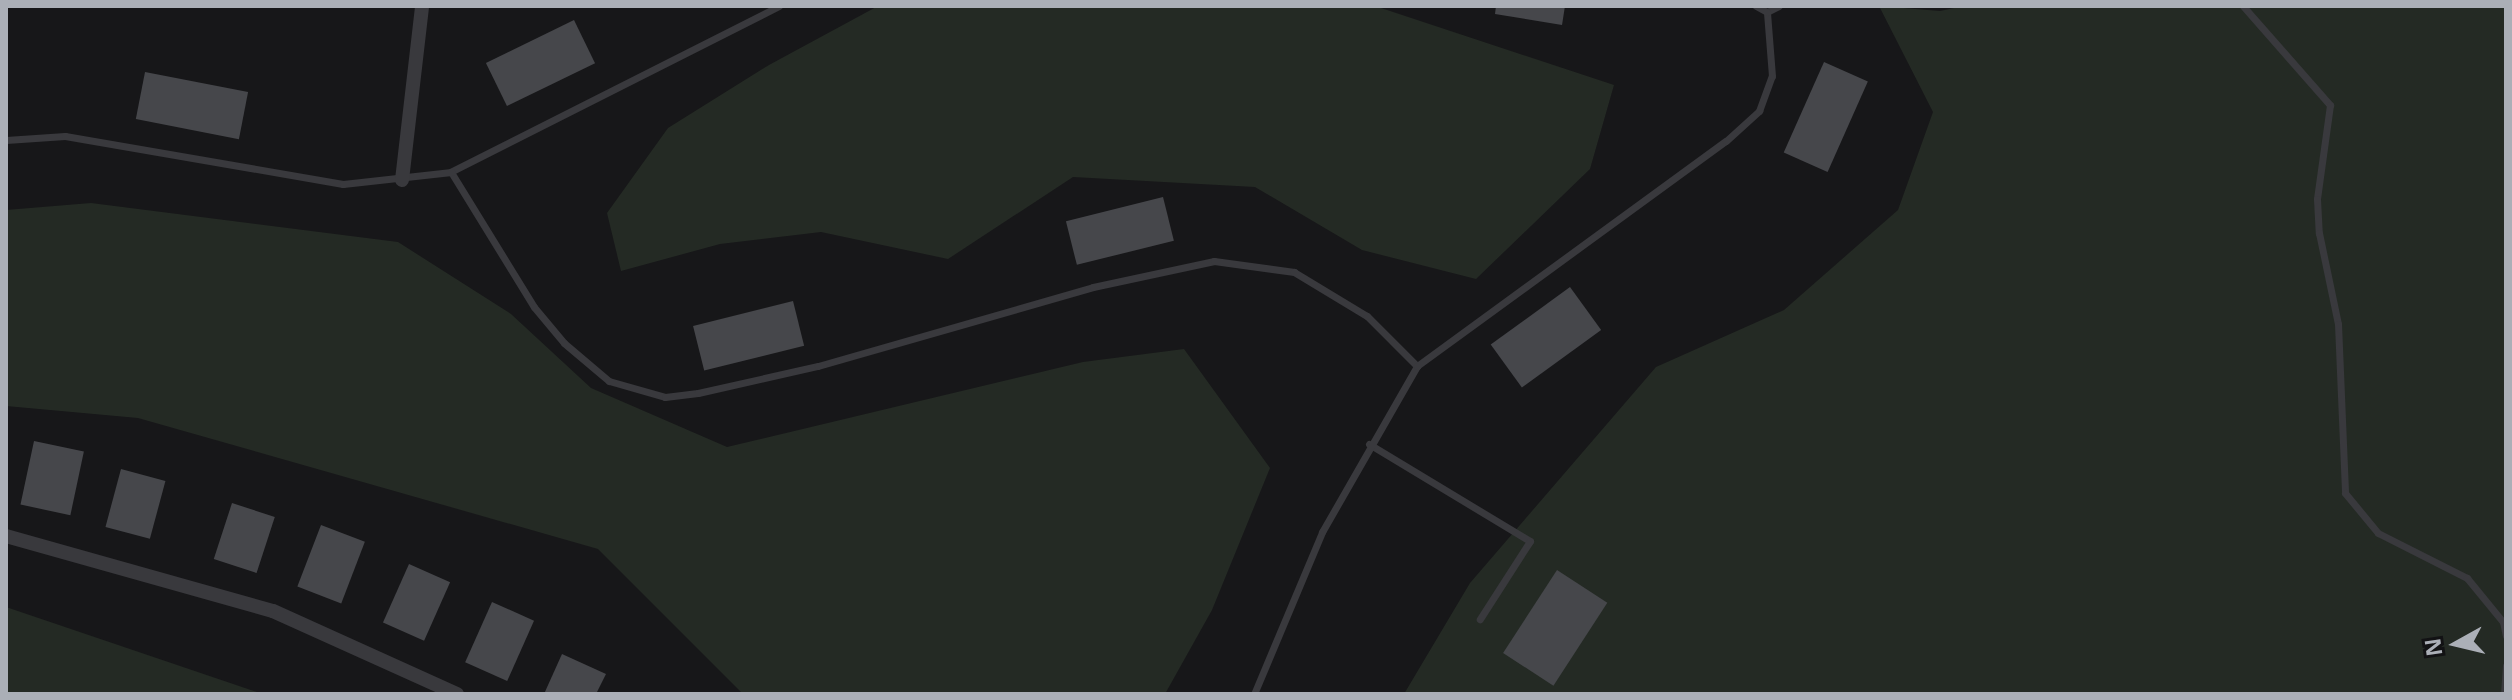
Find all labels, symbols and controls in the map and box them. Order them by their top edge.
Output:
north arrow [2416,604,2496,684]
text: N [2416,636,2448,658]

